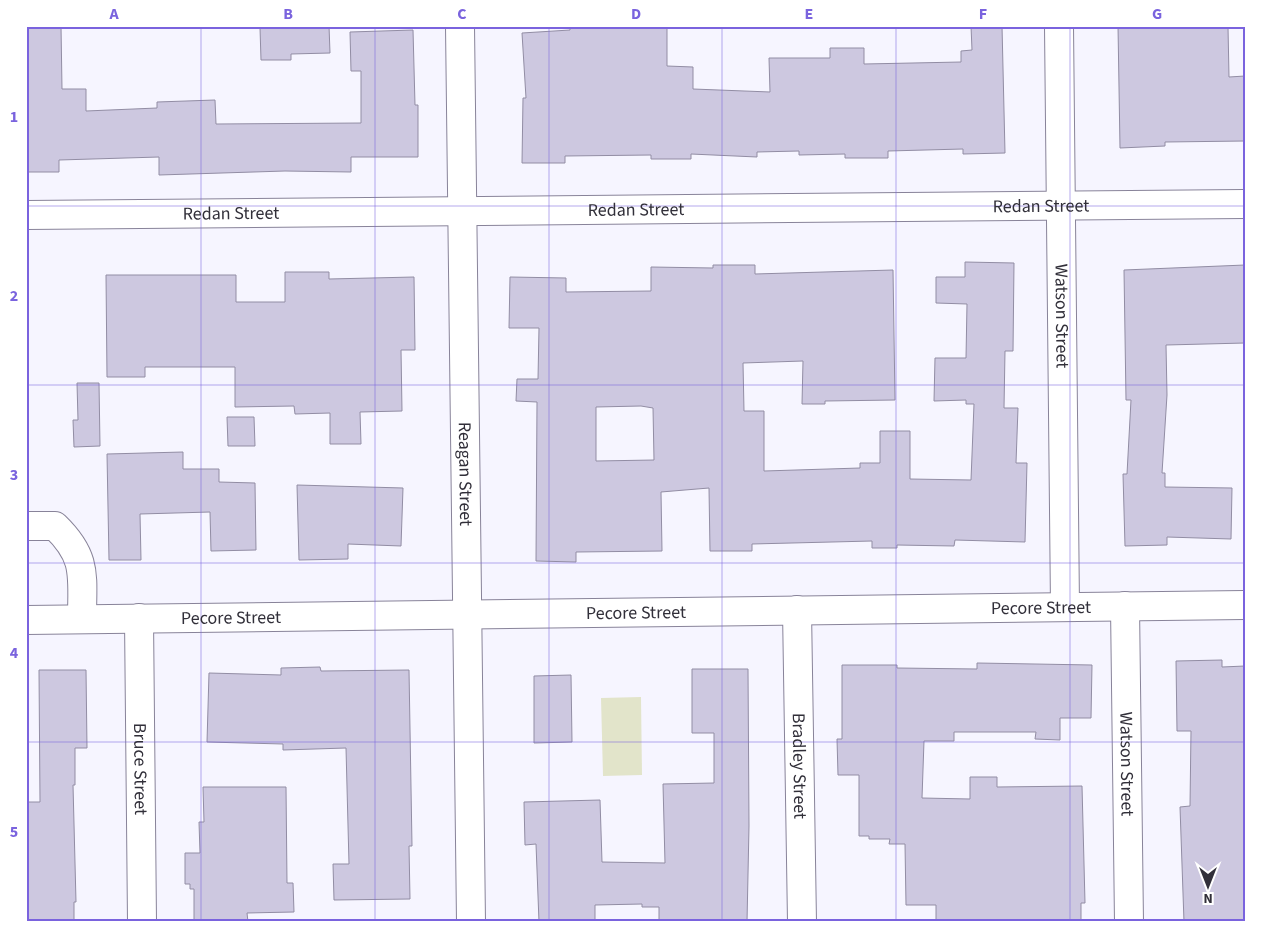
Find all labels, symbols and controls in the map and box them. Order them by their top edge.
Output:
text: A [108,3,119,25]
text: B [283,3,293,25]
text: C [457,3,467,25]
text: D [631,3,641,25]
text: E [805,3,813,25]
text: F [979,3,987,25]
text: G [1152,3,1162,25]
text: 1 [10,106,18,128]
street label: Redan Street [993,193,1089,219]
street label: Redan Street [588,197,684,223]
street label: Redan Street [183,201,279,227]
street label: Watson Street [1048,264,1075,368]
text: 2 [10,285,18,307]
street label: Reagan Street [452,422,478,526]
text: 3 [10,464,18,486]
street label: Pecore Street [991,595,1091,621]
street label: Pecore Street [586,600,686,626]
street label: Pecore Street [181,605,281,631]
text: 4 [10,642,19,664]
street label: Watson Street [1113,712,1140,816]
street label: Bradley Street [786,713,812,819]
street label: Bruce Street [127,723,153,815]
text: 5 [10,821,18,843]
north arrow [1184,860,1234,910]
text: N [1203,888,1213,908]

